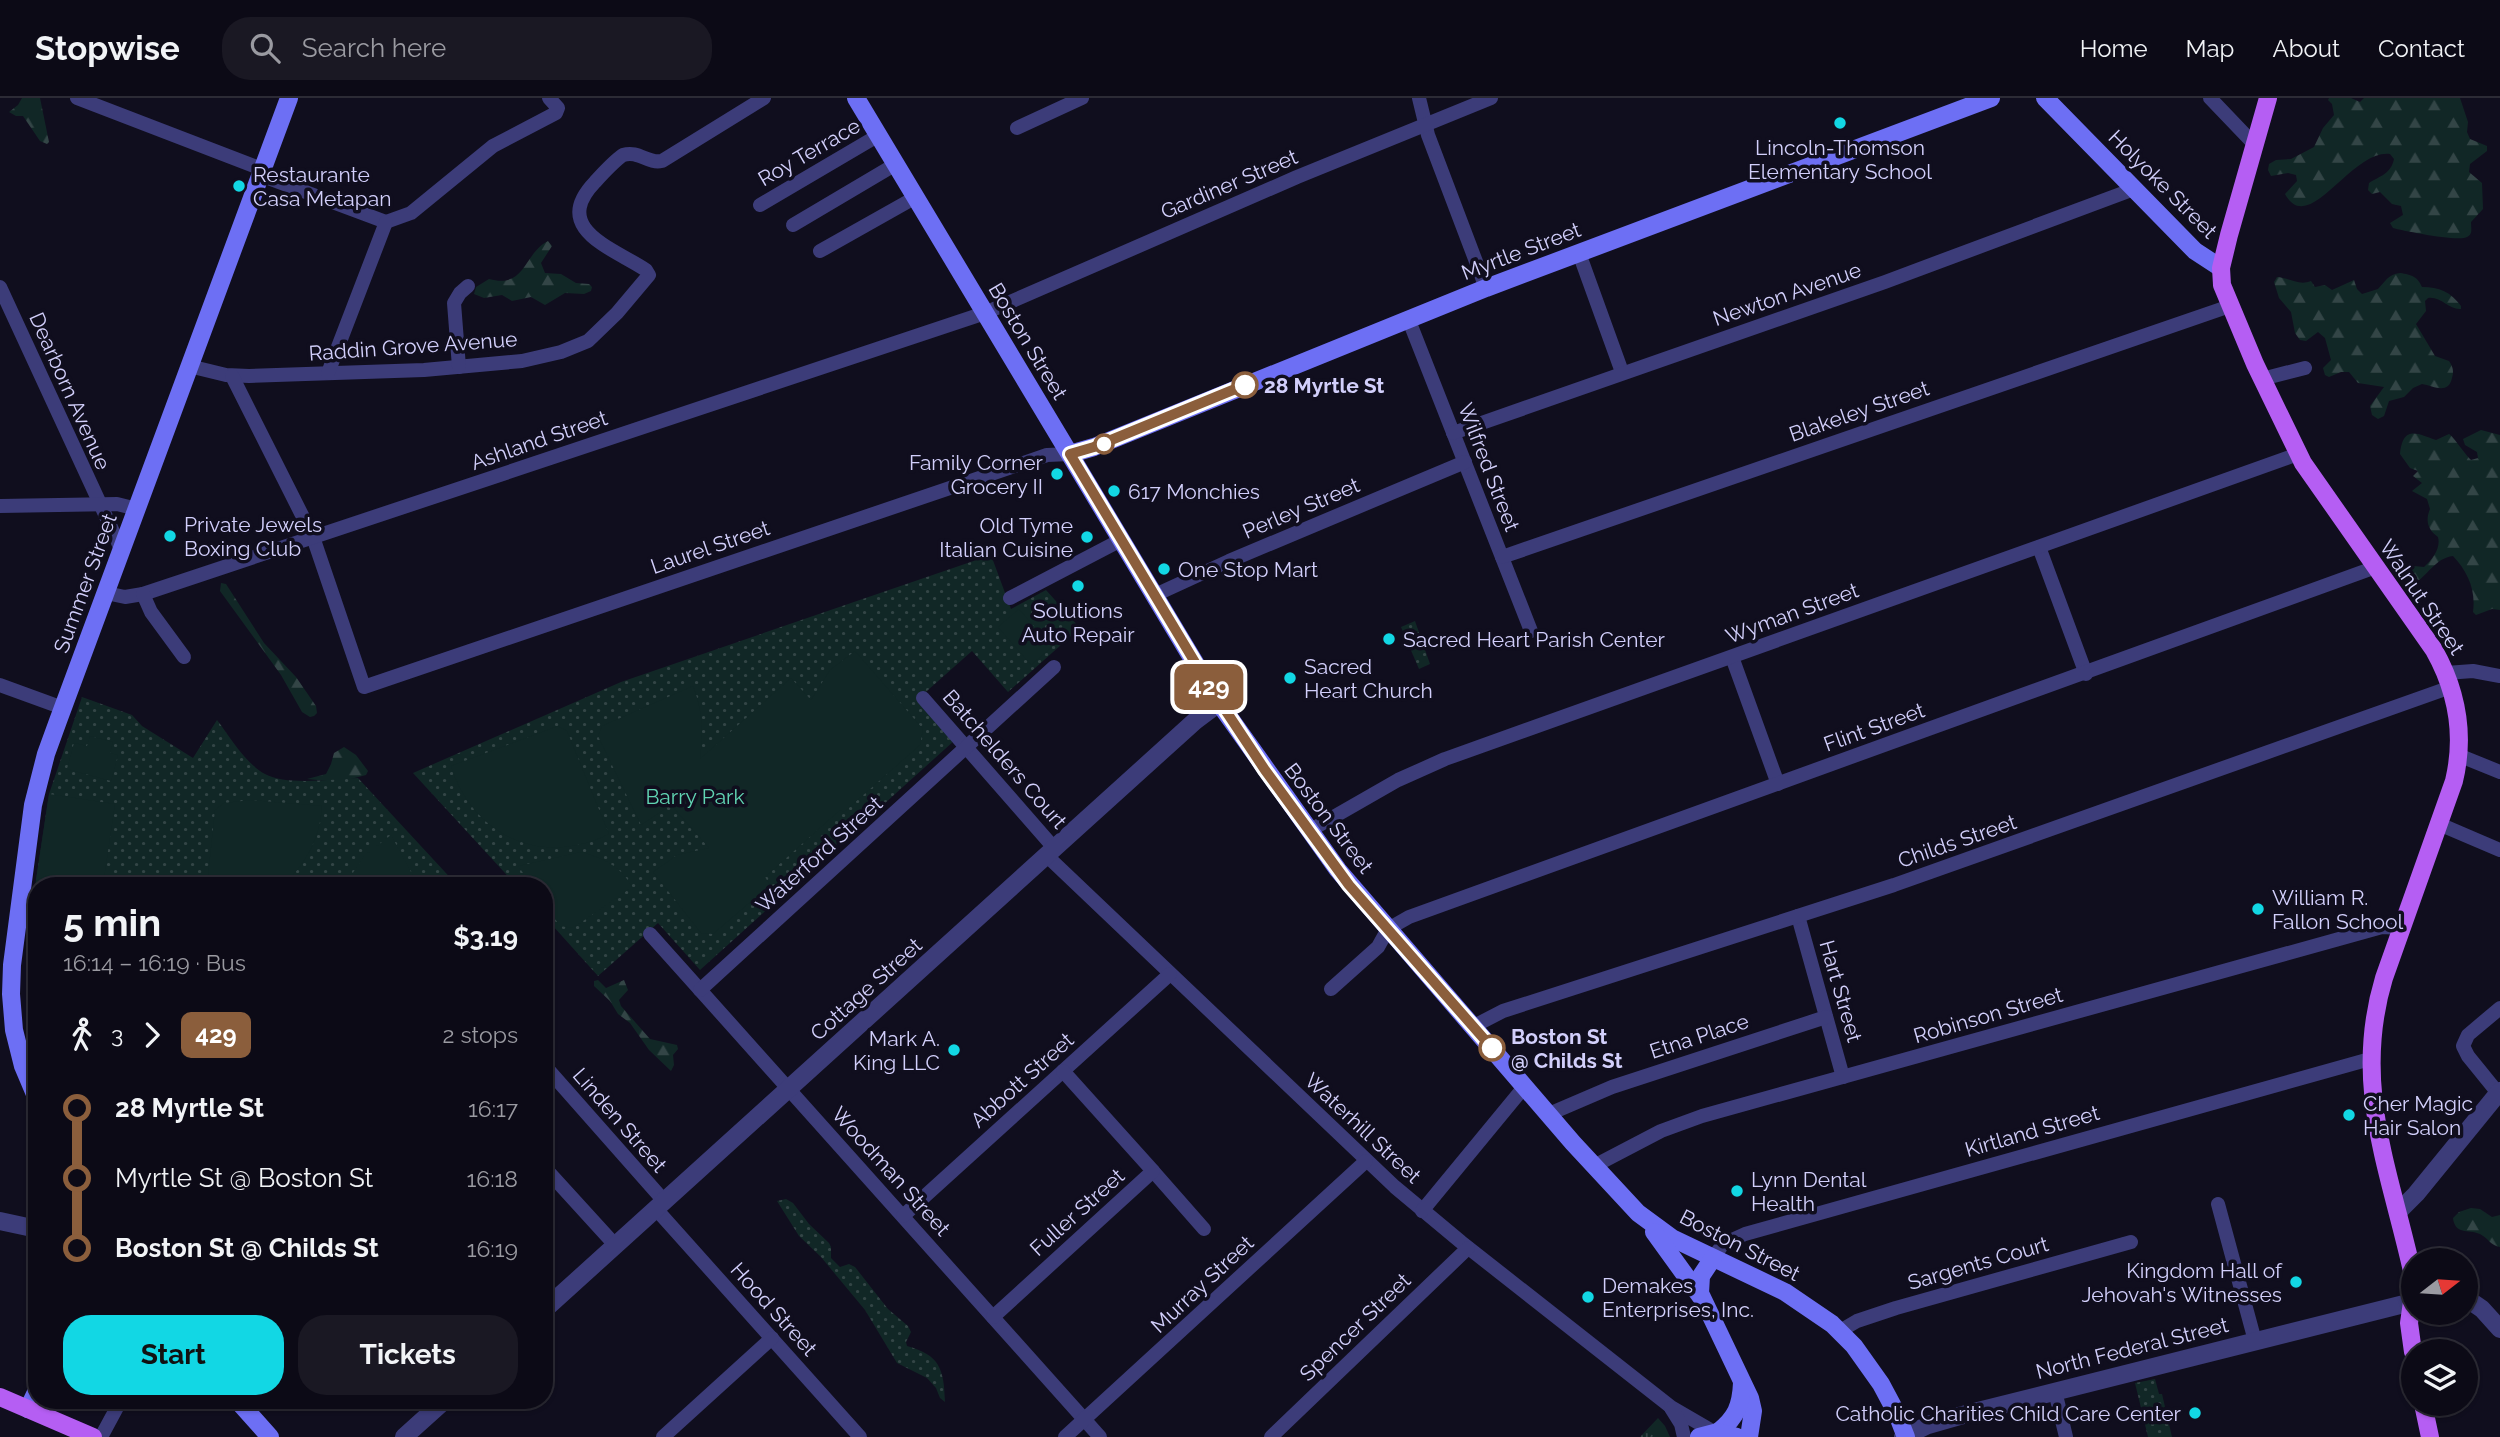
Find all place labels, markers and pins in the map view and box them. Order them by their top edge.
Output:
marker: Lincoln-Thomson Elementary School [1832,115,1848,131]
place label: Lincoln-Thomson Elementary School [1748,135,1932,184]
place label: Restaurante Casa Metapan [253,162,391,211]
marker: Restaurante Casa Metapan [231,178,247,194]
marker: 28 Myrtle St [1232,372,1258,398]
place label: 28 Myrtle St [1264,373,1384,398]
unlabelled marker [1094,434,1114,454]
place label: Family Corner Grocery II [909,450,1044,499]
marker: Family Corner Grocery II [1049,466,1065,482]
place label: 617 Monchies [1128,479,1260,504]
marker: 617 Monchies [1106,483,1122,499]
place label: Private Jewels Boxing Club [184,512,322,561]
place label: Old Tyme Italian Cuisine [939,513,1073,562]
marker: Private Jewels Boxing Club [162,528,178,544]
marker: Old Tyme Italian Cuisine [1079,529,1095,545]
place label: One Stop Mart [1178,557,1318,582]
marker: One Stop Mart [1156,561,1172,577]
marker: Solutions Auto Repair [1070,578,1086,594]
place label: Solutions Auto Repair [1021,598,1135,647]
place label: Sacred Heart Parish Center [1403,627,1665,652]
marker: Sacred Heart Parish Center [1381,631,1397,647]
place label: Sacred Heart Church [1304,654,1433,703]
marker: Sacred Heart Church [1282,670,1298,686]
place label: William R. Fallon School [2272,885,2403,934]
marker: William R. Fallon School [2250,901,2266,917]
place label: Boston St @ Childs St [1511,1024,1623,1073]
place label: Mark A. King LLC [853,1026,940,1075]
marker: Boston St @ Childs St [1479,1035,1505,1061]
marker: Mark A. King LLC [946,1042,962,1058]
place label: Cher Magic Hair Salon [2363,1091,2473,1140]
marker: Cher Magic Hair Salon [2341,1107,2357,1123]
place label: Lynn Dental Health [1751,1167,1867,1216]
marker: Lynn Dental Health [1729,1183,1745,1199]
place label: Kingdom Hall of Jehovah's Witnesses [2081,1258,2283,1307]
place label: Demakes Enterprises, Inc. [1602,1273,1754,1322]
marker: Kingdom Hall of Jehovah's Witnesses [2288,1274,2304,1290]
marker: Demakes Enterprises, Inc. [1580,1289,1596,1305]
place label: Catholic Charities Child Care Center [1835,1401,2182,1426]
marker: Catholic Charities Child Care Center [2187,1405,2203,1421]

